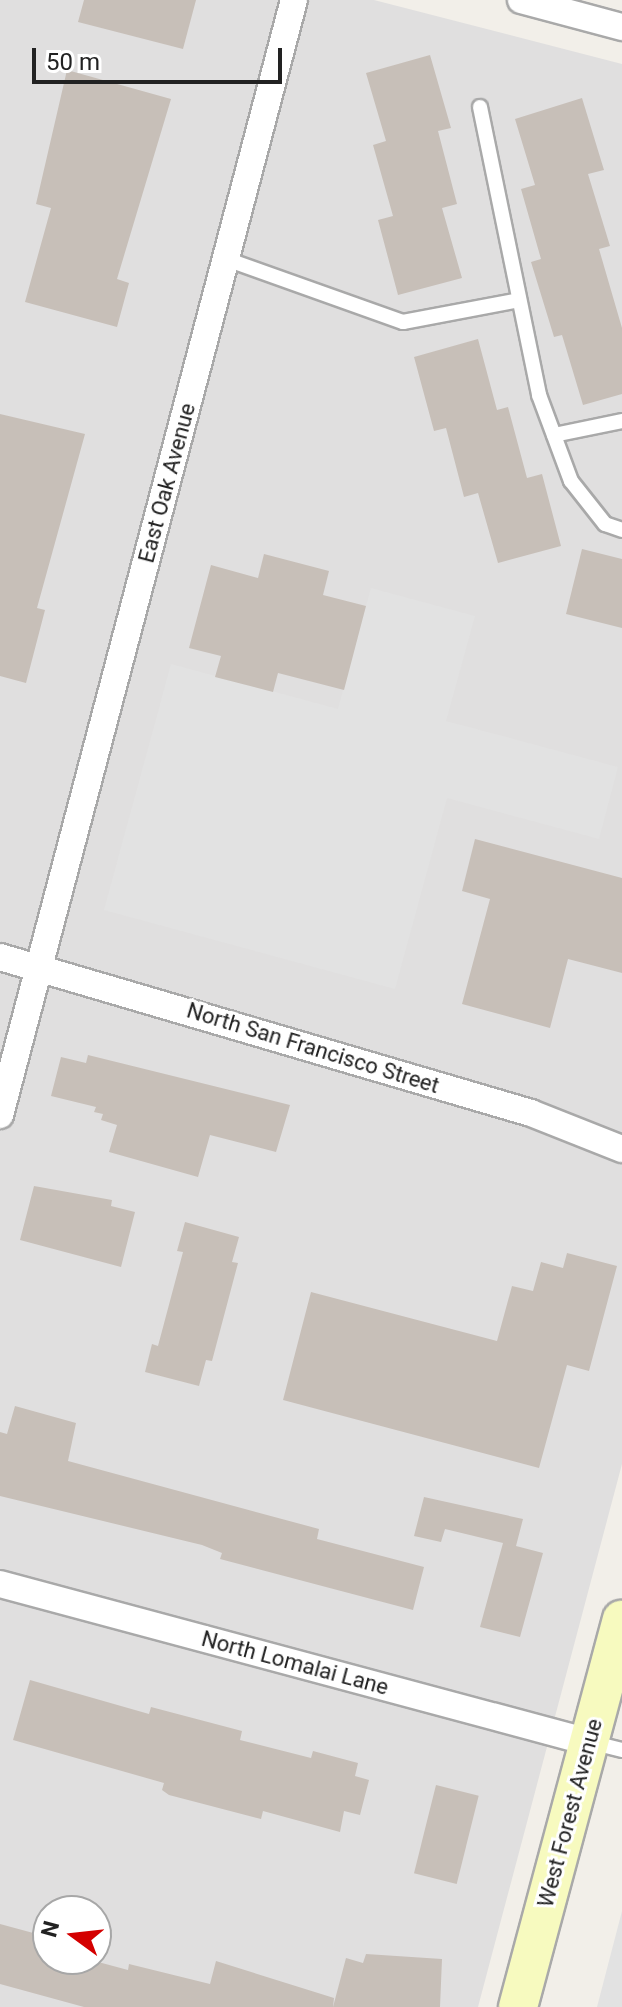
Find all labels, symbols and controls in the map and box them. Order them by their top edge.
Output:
scale bar [36,32,286,82]
text: 50 m [46,48,100,76]
street label: East Oak Avenue [133,400,201,566]
street label: North San Francisco Street [184,997,442,1099]
street label: North Lomalai Lane [199,1625,391,1701]
street label: West Forest Avenue [532,1716,608,1910]
north arrow [32,1895,112,1975]
text: N [36,1918,64,1940]

